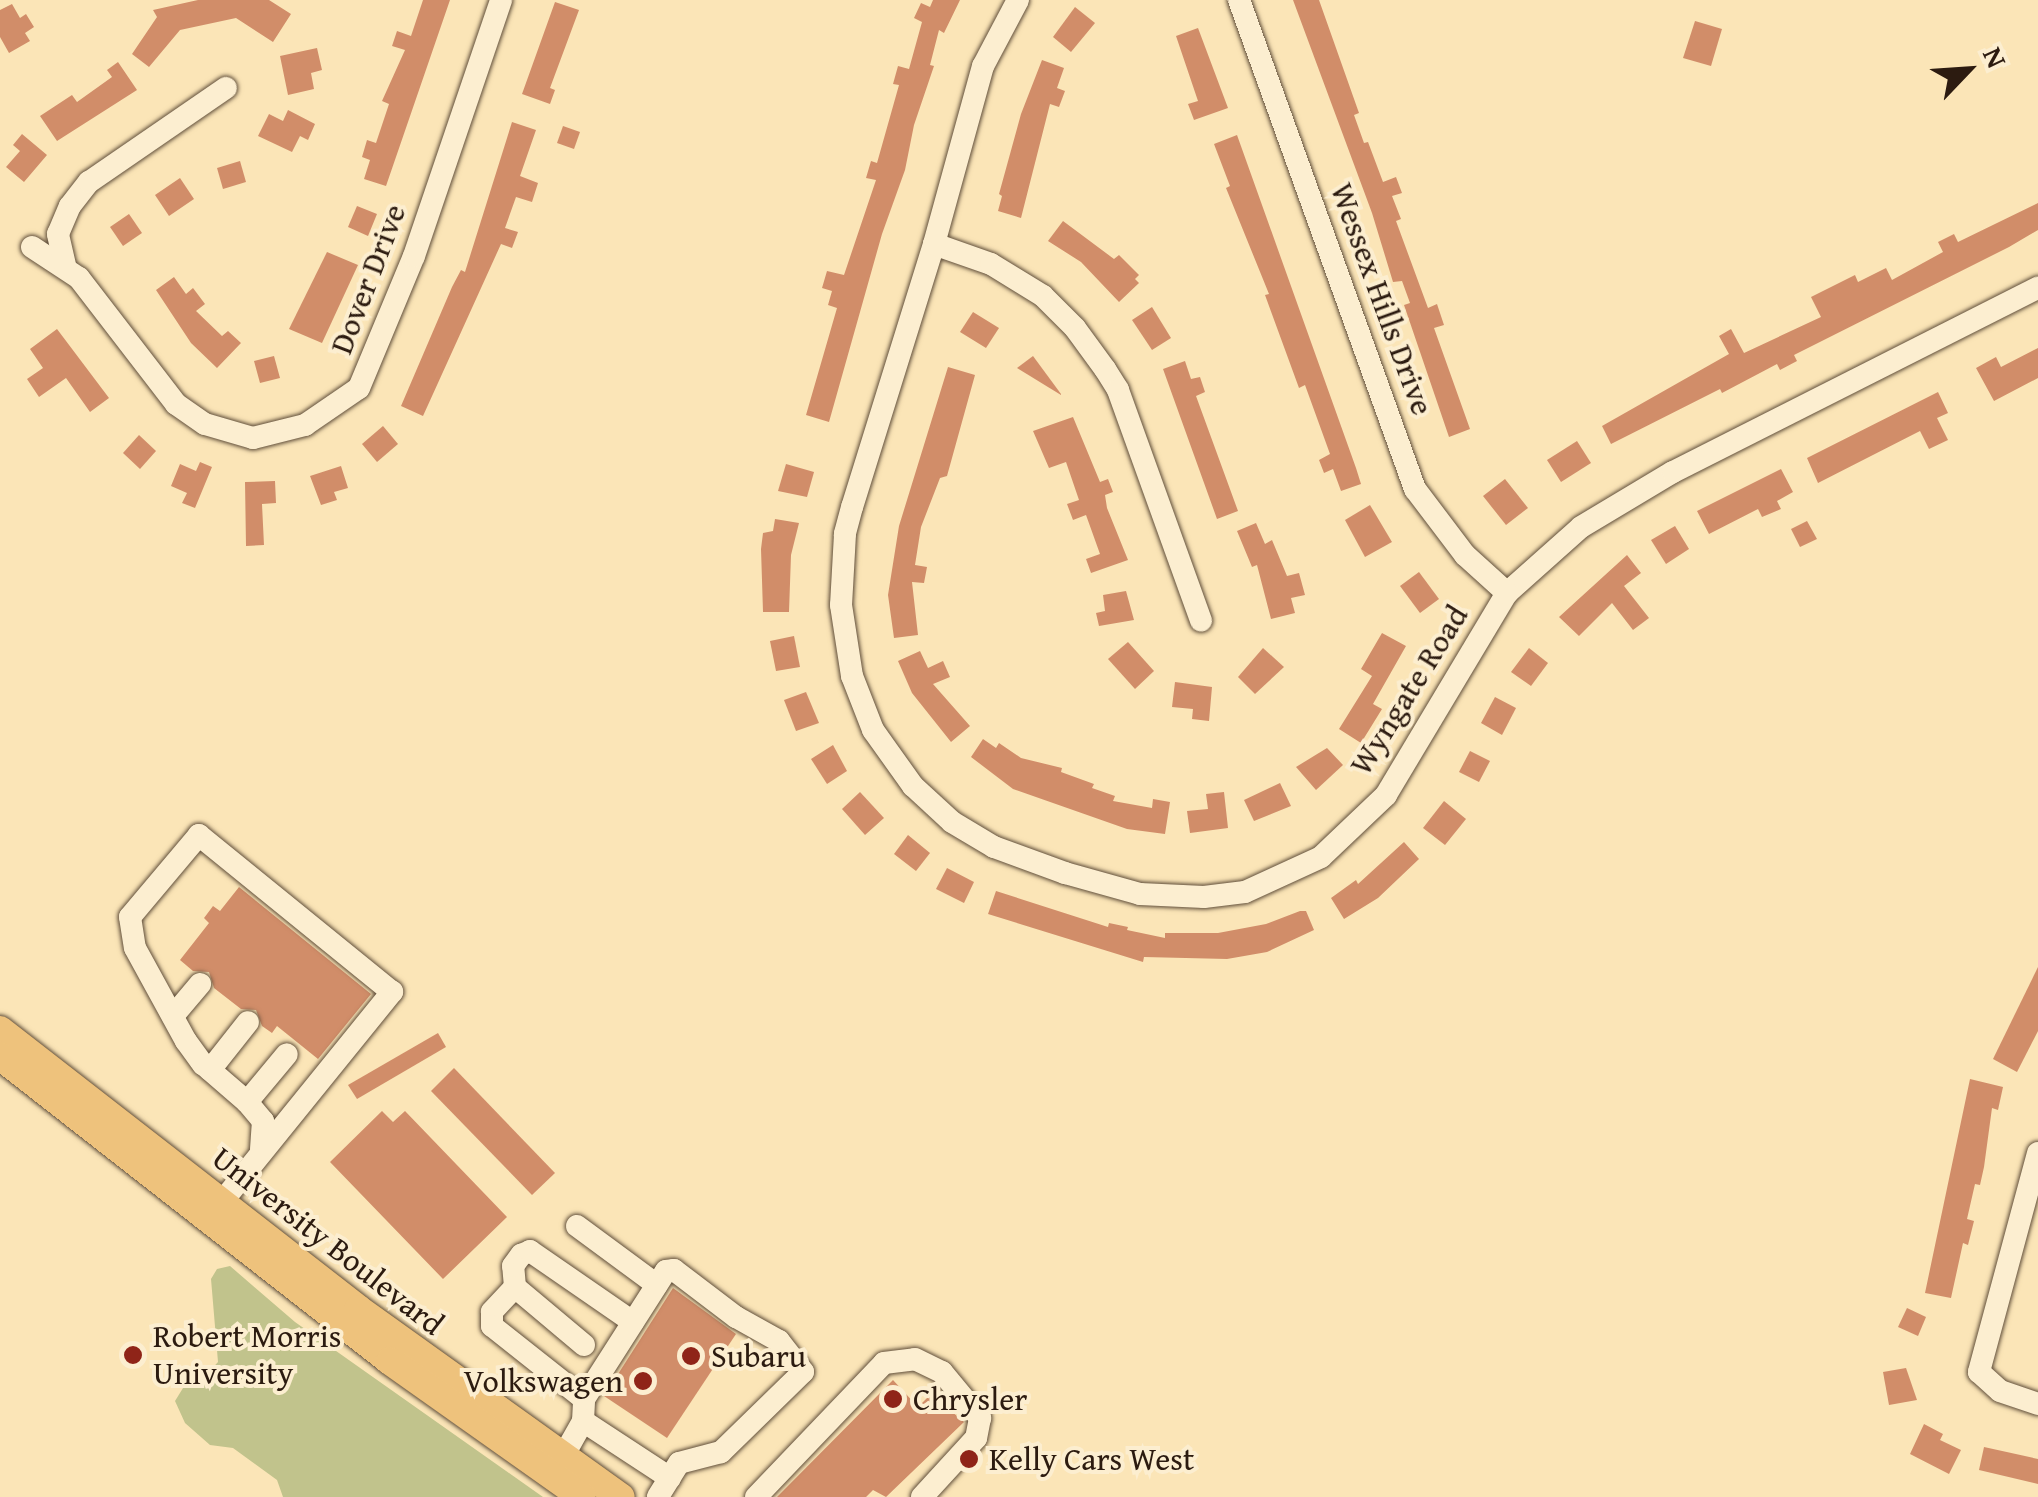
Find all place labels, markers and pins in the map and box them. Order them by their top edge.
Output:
place label: Robert Morris University [153,1318,341,1393]
place label: Subaru [711,1337,806,1375]
marker: Robert Morris University [122,1344,144,1366]
marker: Subaru [680,1345,702,1367]
place label: Volkswagen [463,1362,623,1400]
marker: Volkswagen [632,1370,654,1392]
place label: Chrysler [913,1380,1027,1418]
marker: Chrysler [882,1388,904,1410]
place label: Kelly Cars West [989,1440,1194,1478]
marker: Kelly Cars West [958,1448,980,1470]

